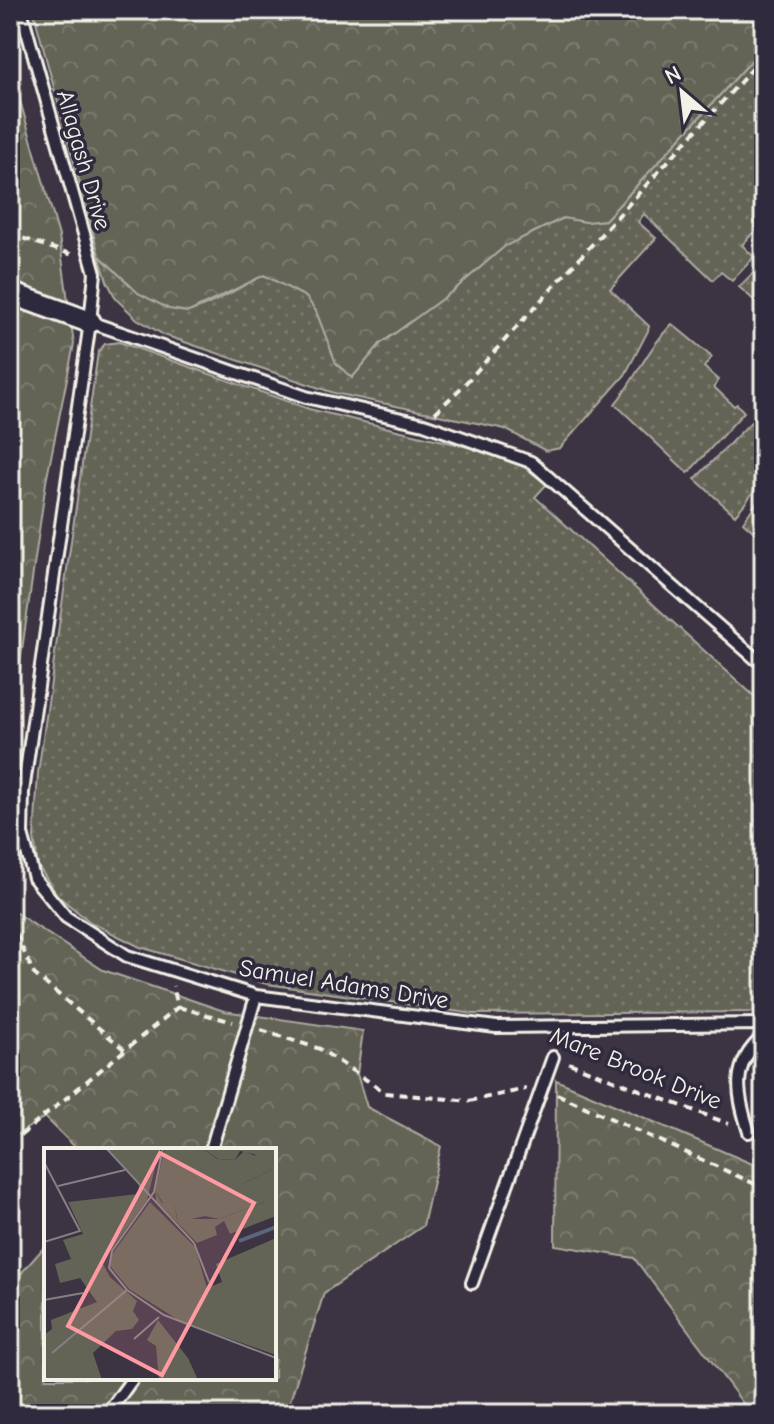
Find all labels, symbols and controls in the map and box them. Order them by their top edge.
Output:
north arrow [642,52,722,132]
text: N [661,60,686,90]
street label: Allagash Drive [51,87,117,233]
street label: Samuel Adams Drive [237,954,451,1014]
street label: Mare Brook Drive [546,1021,726,1115]
inset map [44,1148,276,1380]

